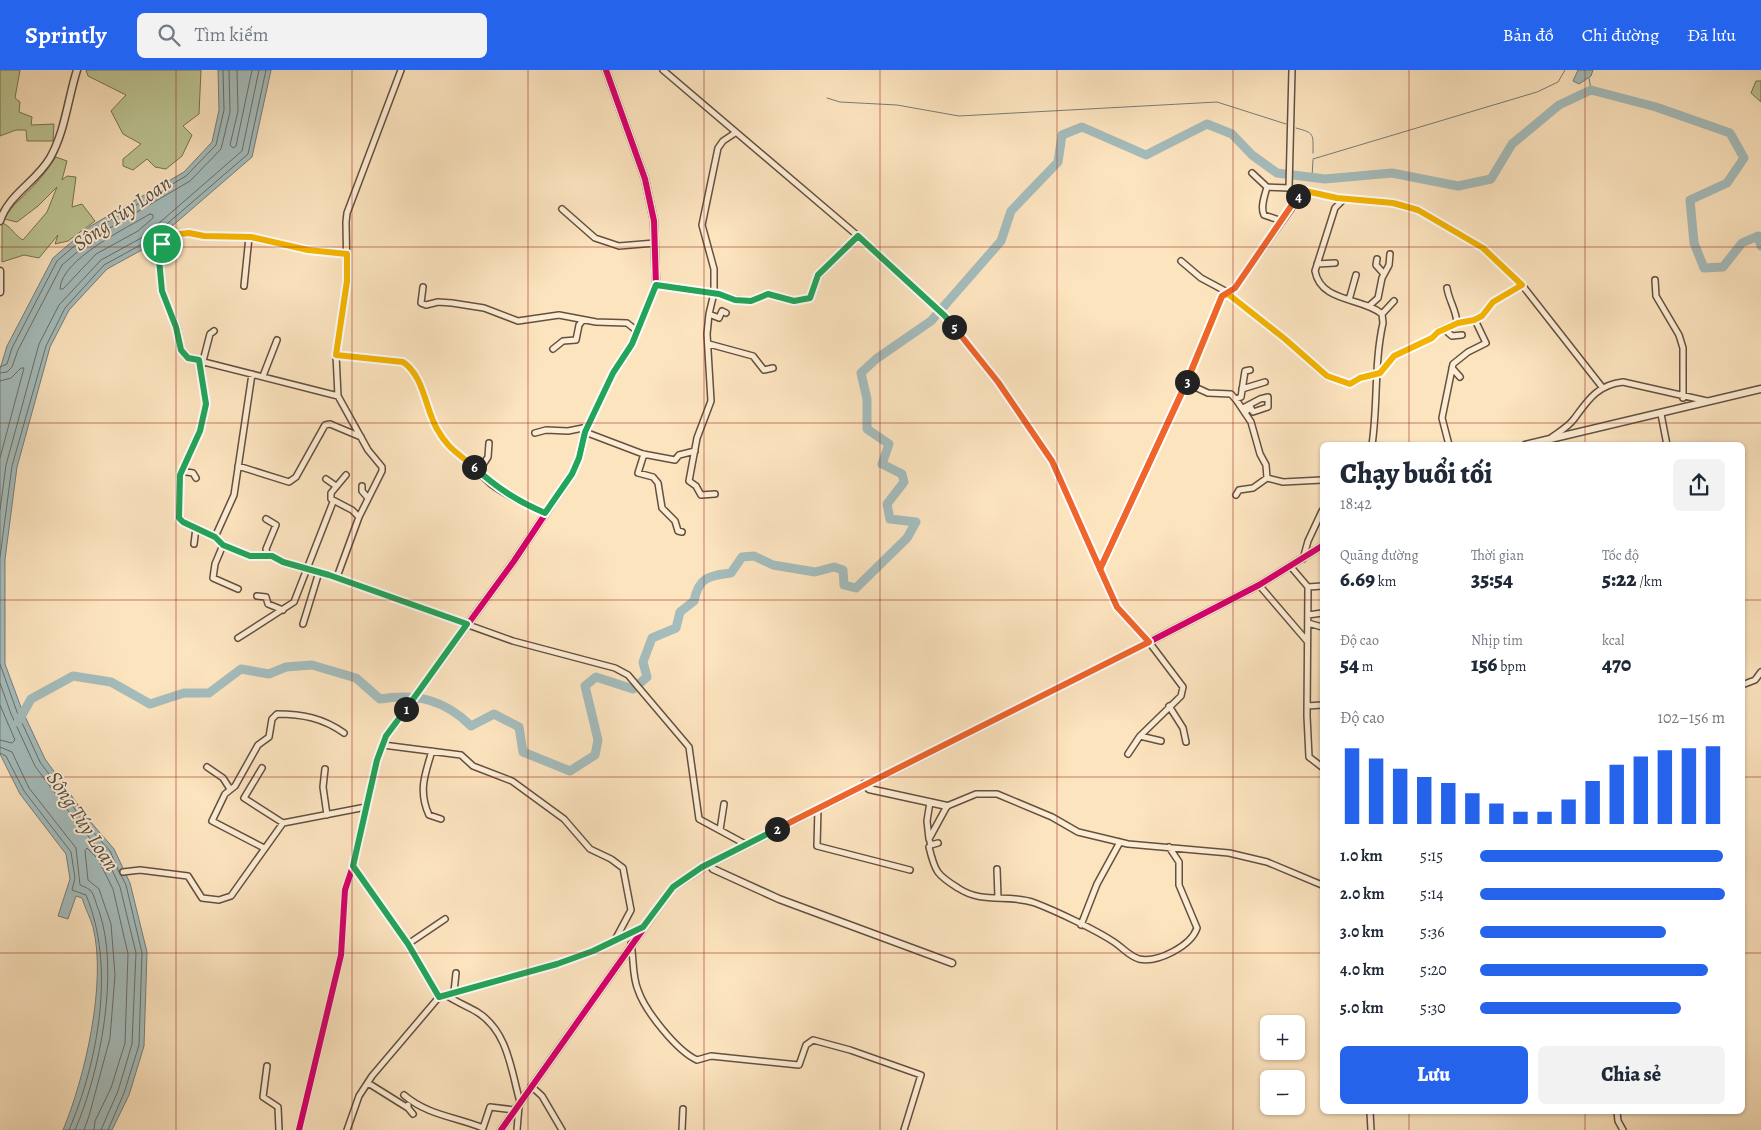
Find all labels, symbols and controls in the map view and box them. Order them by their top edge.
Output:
search box [137,13,487,58]
text: Sprintly [25,19,107,51]
icon: search [155,21,183,49]
text: Tìm kiếm [195,22,268,48]
text: Bản đồ [1503,23,1554,47]
text: Chỉ đường [1582,23,1659,47]
text: Đã lưu [1687,23,1736,47]
water label: Sông Túy Loan [67,169,177,257]
pin: 4 [1286,184,1310,208]
text: 4 [1295,187,1302,206]
pin [141,223,183,265]
icon: arrive [148,230,176,258]
pin: 5 [942,314,966,340]
text: 5 [952,318,957,337]
pin: 3 [1174,370,1200,394]
text: 3 [1184,373,1191,392]
pin: 6 [462,454,486,480]
text: Chạy buổi tối [1340,455,1492,493]
text: 6 [471,458,478,477]
button: share [1673,459,1725,511]
text: 18:42 [1340,493,1372,515]
text: Quãng đường [1340,546,1418,565]
text: Thời gian [1471,546,1524,565]
text: Tốc độ [1602,546,1639,565]
text: 6.69 [1340,565,1375,593]
text: 35:54 [1471,565,1513,593]
text: 5:22 [1602,565,1636,593]
text: km [1375,572,1396,591]
text: /km [1636,572,1662,591]
text: Độ cao [1340,631,1379,650]
text: Nhịp tim [1471,631,1523,650]
text: kcal [1602,631,1624,650]
text: 54 [1340,650,1359,678]
text: 156 [1471,650,1497,678]
text: 470 [1602,650,1631,678]
text: m [1359,657,1373,676]
text: bpm [1497,657,1526,676]
pin: 1 [394,696,418,722]
text: 1 [404,700,409,719]
text: Độ cao [1340,707,1385,729]
text: 102–156 m [1657,707,1725,729]
water label: Sông Túy Loan [40,766,126,876]
pin: 2 [764,816,790,842]
text: 2 [774,820,781,839]
text: 1.0 km [1340,845,1383,867]
text: 5:15 [1420,845,1443,867]
text: 2.0 km [1340,883,1385,905]
text: 5:14 [1420,883,1443,905]
text: 3.0 km [1340,921,1384,943]
text: 5:36 [1420,921,1445,943]
text: 4.0 km [1340,959,1384,981]
text: 5:20 [1420,959,1447,981]
text: 5.0 km [1340,997,1384,1019]
text: 5:30 [1420,997,1446,1019]
map controls [1260,1015,1305,1115]
button: + [1260,1015,1305,1060]
button: Lưu [1340,1046,1528,1104]
button: Chia sẻ [1538,1046,1725,1104]
button: − [1260,1070,1305,1115]

